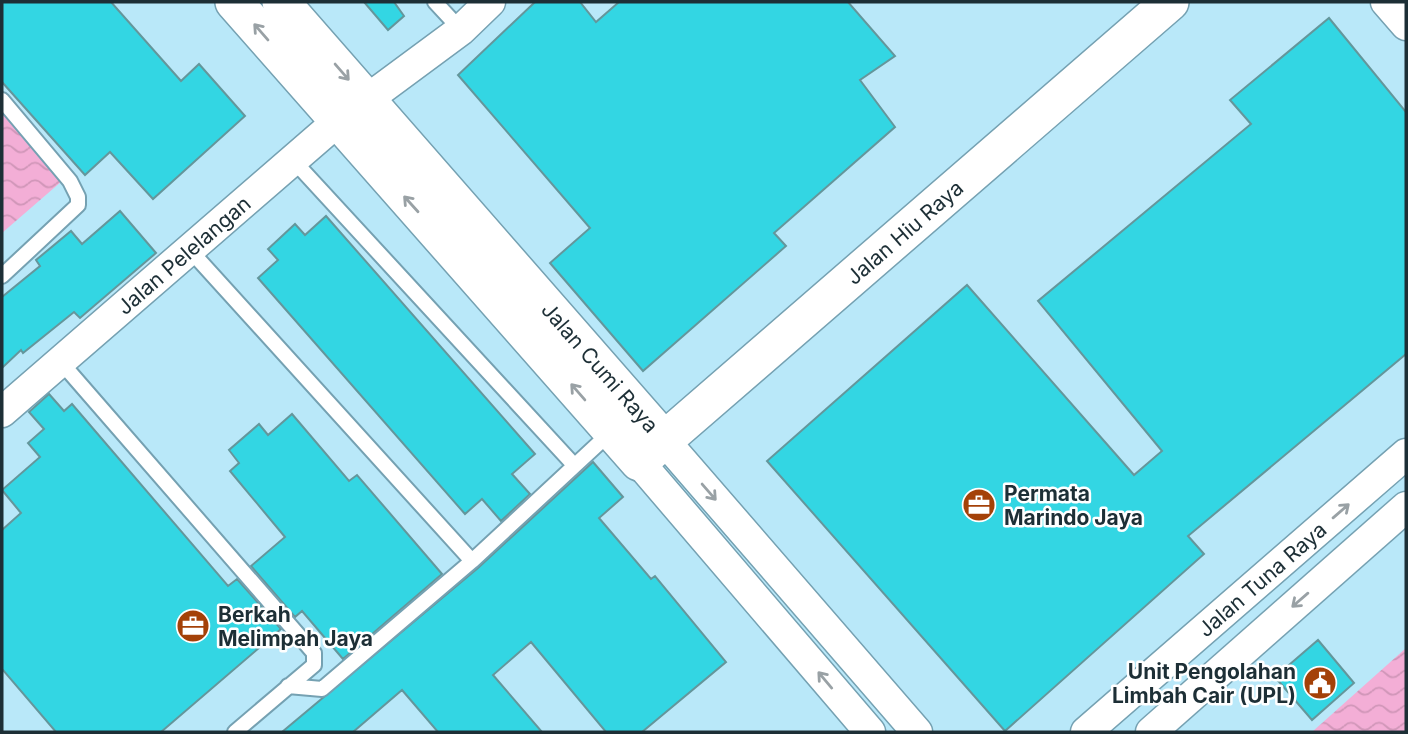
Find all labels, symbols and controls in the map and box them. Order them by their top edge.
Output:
one-way arrow [253,24,269,42]
one-way arrow [334,62,350,80]
street label: Jalan Hiu Raya [841,175,968,289]
street label: Jalan Pelelangan [112,190,255,319]
one-way arrow [403,195,419,213]
street label: Jalan Cumi Raya [537,297,664,437]
one-way arrow [570,383,586,401]
place label: Permata Marindo Jaya [1004,481,1143,530]
one-way arrow [701,482,717,500]
office icon: Permata Marindo Jaya [960,486,998,524]
one-way arrow [1332,503,1350,519]
street label: Jalan Tuna Raya [1193,517,1331,642]
one-way arrow [1292,592,1309,609]
place label: Berkah Melimpah Jaya [218,602,373,651]
office icon: Berkah Melimpah Jaya [174,607,212,645]
place label: Unit Pengolahan Limbah Cair (UPL) [1112,659,1296,708]
public building icon: Unit Pengolahan Limbah Cair (UPL) [1301,664,1339,702]
one-way arrow [818,672,833,690]

